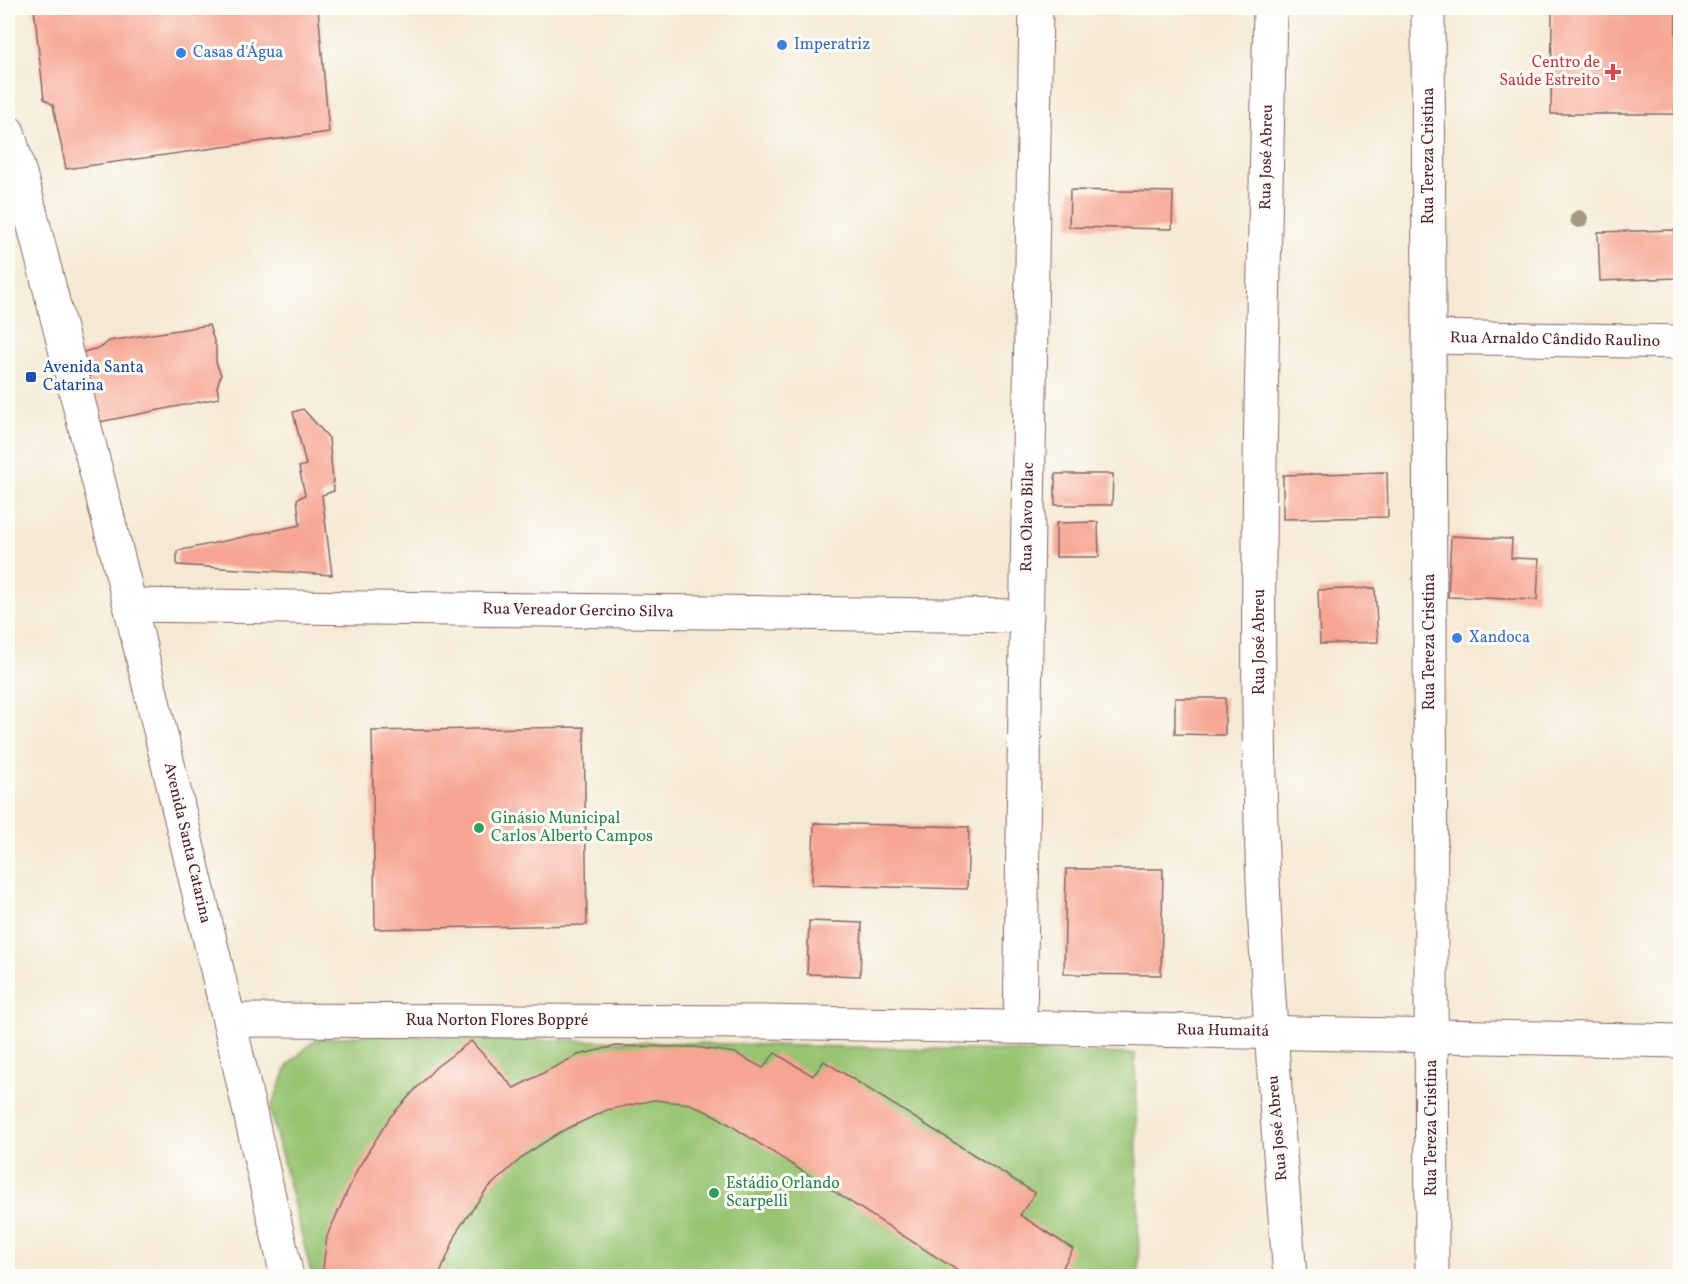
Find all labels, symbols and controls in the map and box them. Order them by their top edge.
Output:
place label: Imperatriz [794,34,870,56]
marker: Imperatriz [775,38,789,52]
place label: Casas d'Água [193,42,283,64]
marker: Casas d'Água [174,46,188,60]
place label: Centro de Saúde Estreito [1499,52,1600,92]
marker: Centro de Saúde Estreito [1604,63,1622,81]
street label: Rua Tereza Cristina [1418,88,1440,224]
street label: Rua José Abreu [1255,104,1279,210]
street label: Rua Arnaldo Cândido Raulino [1450,327,1660,353]
place label: Avenida Santa Catarina [43,357,144,397]
marker: Avenida Santa Catarina [24,370,38,384]
street label: Rua Olavo Bilac [1016,462,1040,572]
street label: Rua Tereza Cristina [1419,574,1441,710]
street label: Rua José Abreu [1249,589,1271,695]
street label: Rua Vereador Gercino Silva [482,598,674,624]
place label: Xandoca [1469,627,1530,649]
marker: Xandoca [1450,631,1464,645]
street label: Avenida Santa Catarina [158,760,216,926]
place label: Ginásio Municipal Carlos Alberto Campos [491,808,653,848]
marker: Ginásio Municipal Carlos Alberto Campos [472,821,486,835]
street label: Rua Norton Flores Boppré [406,1010,588,1032]
street label: Rua Humaitá [1176,1019,1270,1043]
street label: Rua Tereza Cristina [1421,1060,1443,1196]
street label: Rua José Abreu [1262,1074,1294,1182]
place label: Estádio Orlando Scarpelli [726,1173,840,1213]
marker: Estádio Orlando Scarpelli [707,1186,721,1200]

